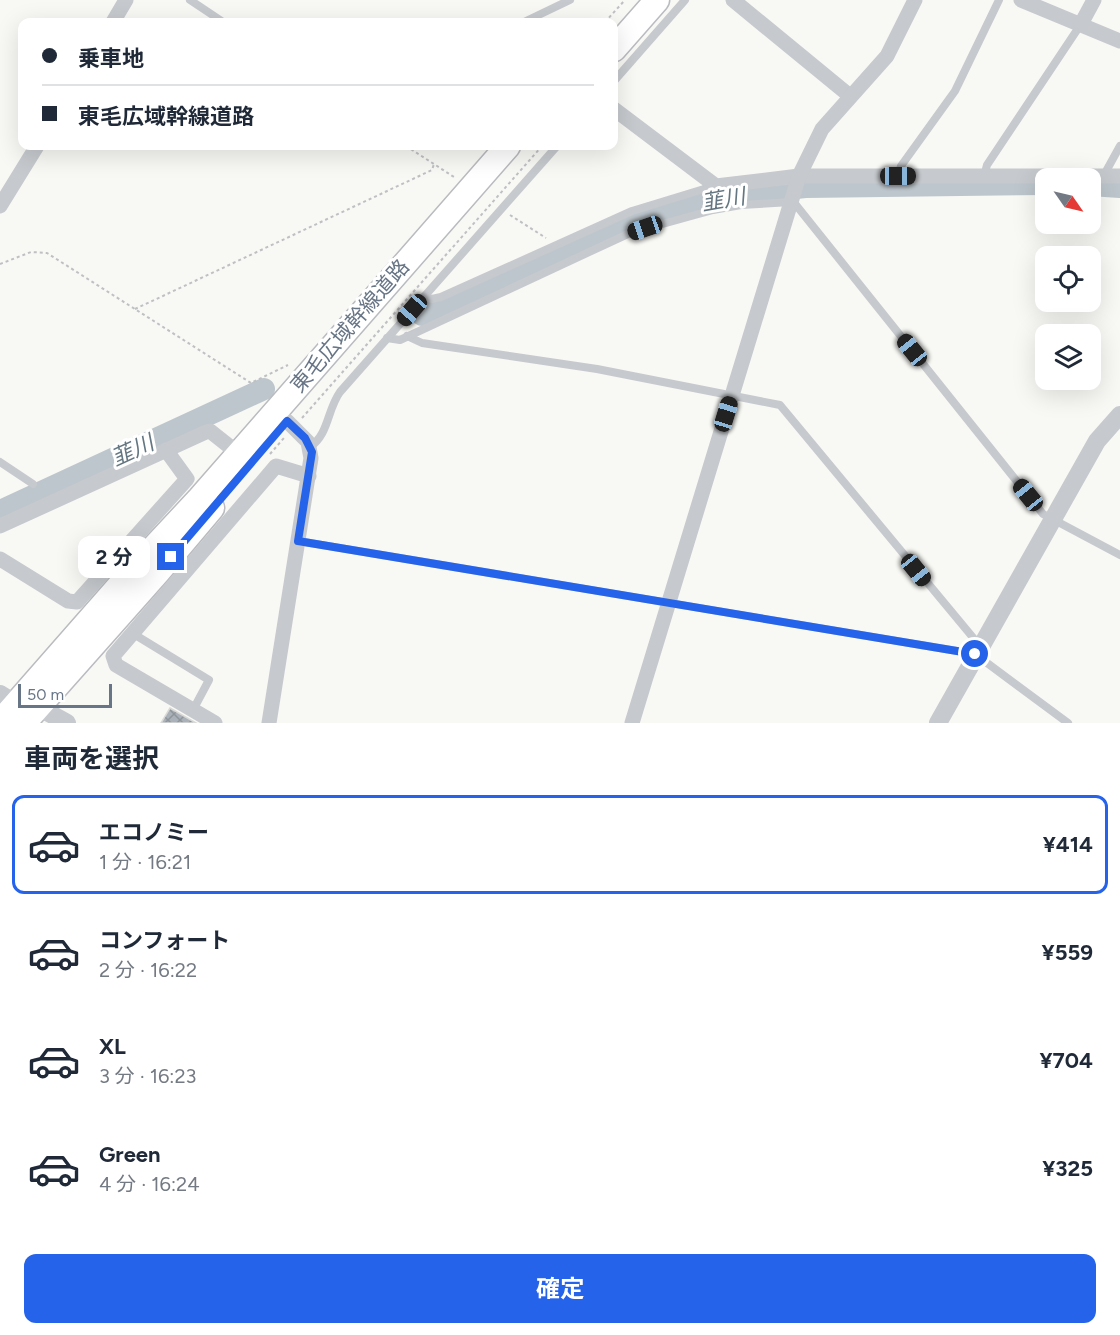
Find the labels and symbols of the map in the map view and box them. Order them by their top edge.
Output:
car [880,167,916,185]
north arrow [1035,168,1101,234]
water label: 韮川 [699,182,749,217]
car [625,214,665,242]
street label: 東毛広域幹線道路 [285,254,414,397]
car [393,291,431,329]
car [894,330,930,370]
car [712,394,740,434]
water label: 韮川 [107,428,160,472]
car [1010,475,1046,515]
callout: 2 分 [78,536,150,578]
route end [157,543,184,570]
car [898,550,934,590]
route start [961,640,988,667]
scale bar [18,681,112,708]

